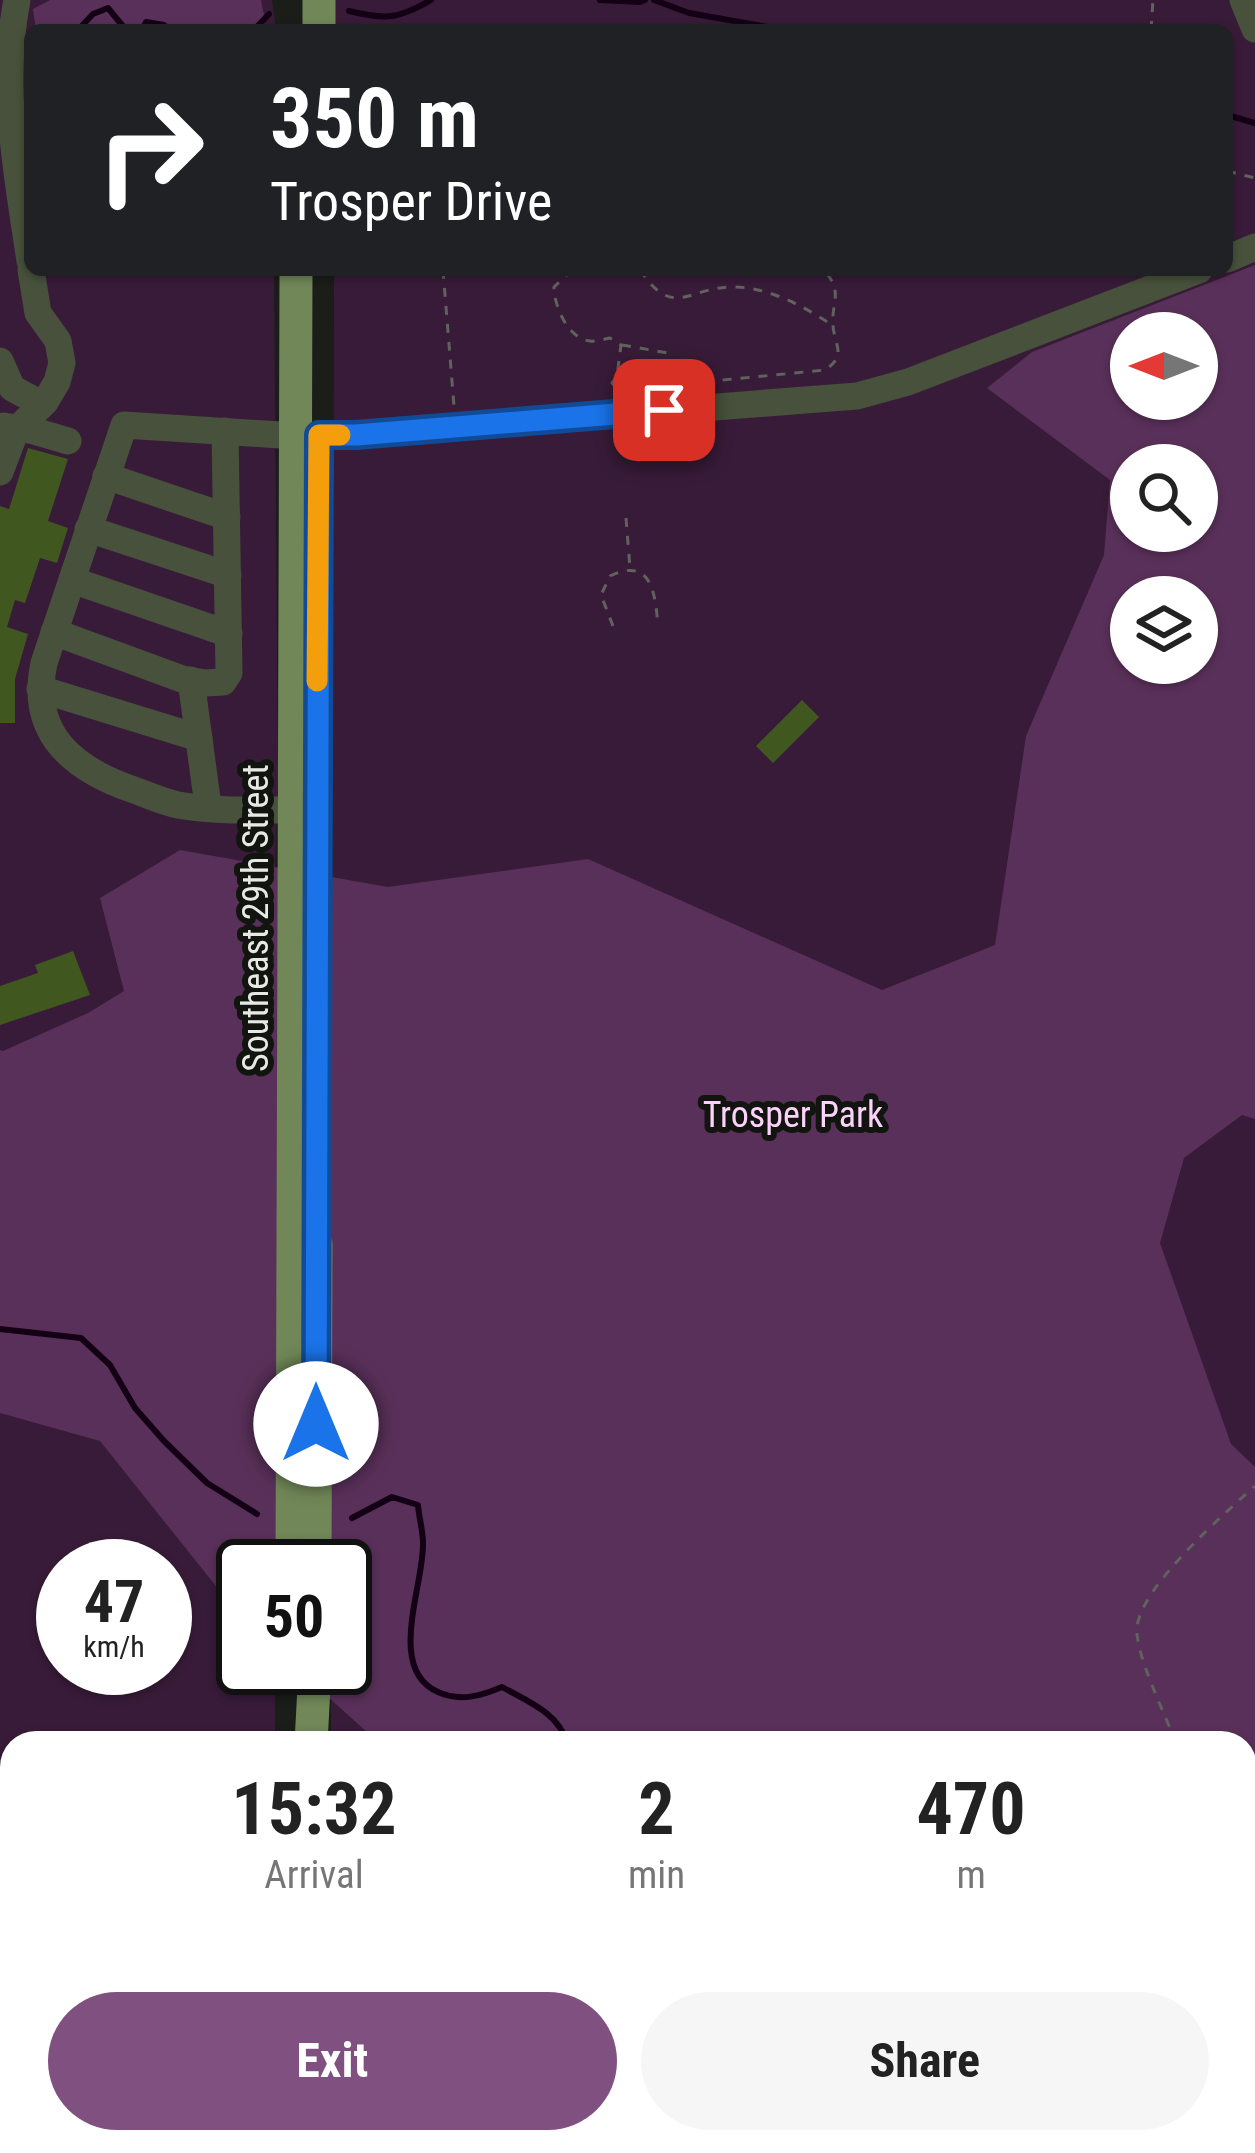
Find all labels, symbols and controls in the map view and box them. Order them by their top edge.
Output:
text: 350 m [270,69,479,168]
icon: right [72,72,228,228]
text: Trosper Drive [270,170,552,233]
north arrow [1110,312,1218,420]
map controls [1110,312,1218,684]
pin [613,359,715,461]
icon: arrive [631,377,697,443]
button: search [1110,444,1218,552]
button: layers [1110,576,1218,684]
street label: Southeast 29th Street [235,764,277,1072]
park label: Trosper Park [703,1094,883,1136]
position arrow [253,1361,379,1487]
speed limit sign: 50 [216,1539,372,1695]
text: 47 [84,1566,144,1637]
text: km/h [83,1629,145,1664]
text: 15:32 [231,1767,397,1852]
text: 2 [638,1767,675,1852]
text: 470 [916,1767,1026,1852]
text: Arrival [264,1852,364,1898]
text: min [628,1852,685,1898]
text: m [956,1852,986,1898]
button: Exit [48,1992,617,2130]
button: Share [641,1992,1209,2130]

